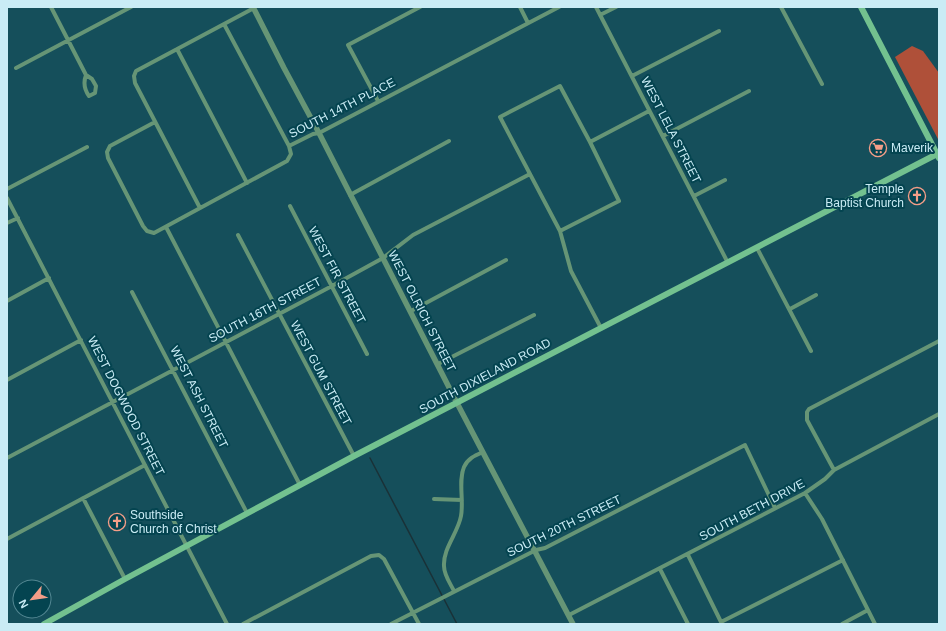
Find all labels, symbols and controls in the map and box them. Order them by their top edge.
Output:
street label: SOUTH 14TH PLACE [287,75,397,141]
street label: WEST LELA STREET [638,75,704,186]
supermarket icon: Maverik [868,138,888,158]
place label: Maverik [891,141,934,155]
place label: Temple Baptist Church [825,182,904,210]
church icon: Temple Baptist Church [907,186,927,206]
street label: WEST FIR STREET [306,224,369,326]
street label: WEST OLRICH STREET [385,248,459,374]
street label: SOUTH 16TH STREET [206,274,324,346]
street label: WEST GUM STREET [287,318,355,428]
street label: WEST DOGWOOD STREET [85,334,168,479]
street label: SOUTH DIXIELAND ROAD [417,335,553,417]
street label: WEST ASH STREET [167,344,231,451]
street label: SOUTH BETH DRIVE [697,476,807,544]
street label: SOUTH 20TH STREET [505,492,624,560]
place label: Southside Church of Christ [130,508,217,536]
church icon: Southside Church of Christ [107,512,127,532]
north arrow [12,579,52,619]
text: N [16,597,30,610]

